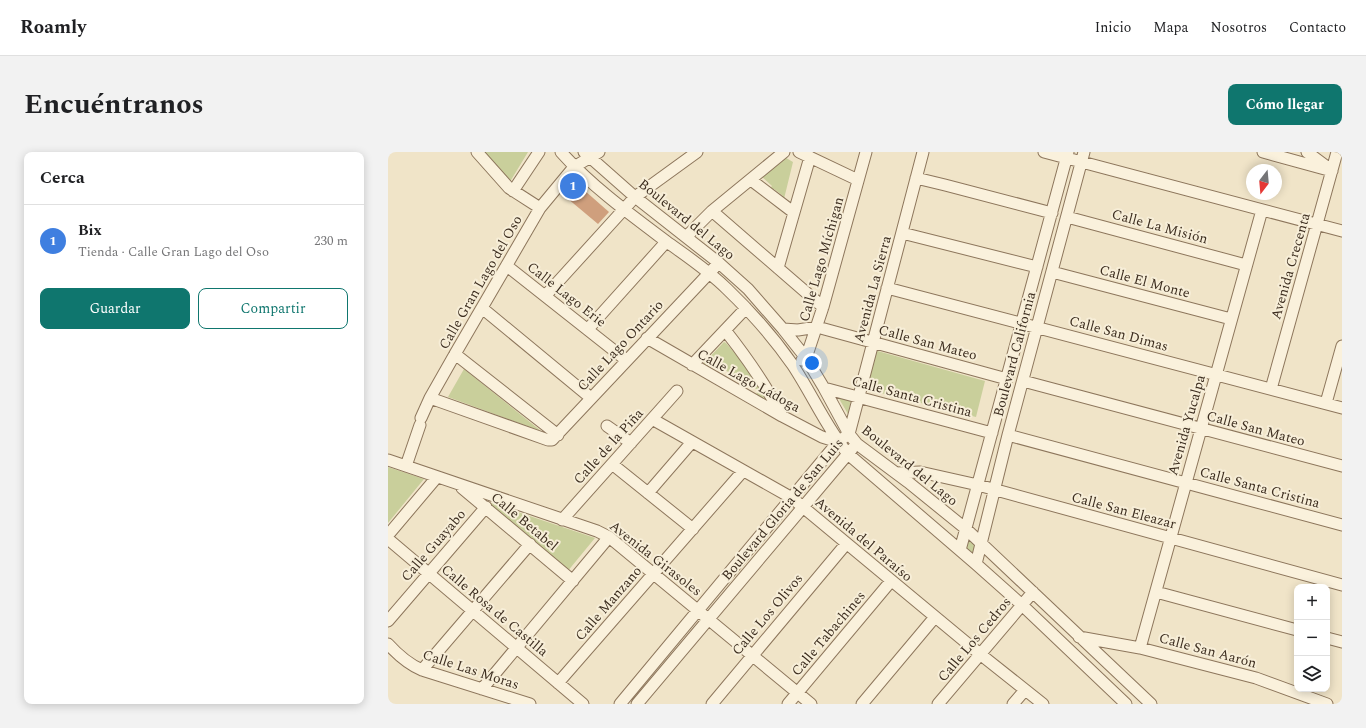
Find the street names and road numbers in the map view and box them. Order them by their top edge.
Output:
street label: Boulevard del Lago [634,174,740,265]
street label: Calle Lago Míchigan [794,194,849,324]
street label: Calle La Misión [1110,204,1210,249]
street label: Avenida Crecenta [1265,210,1316,322]
street label: Calle Gran Lago del Oso [433,211,527,353]
street label: Avenida La Sierra [848,233,897,345]
street label: Calle Lago Erie [523,257,611,332]
street label: Calle El Monte [1097,259,1193,304]
street label: Boulevard California [988,289,1041,419]
street label: Calle Lago Ontario [572,295,668,396]
street label: Calle San Dimas [1067,310,1171,357]
street label: Calle San Mateo [876,319,979,366]
street label: Calle Lago Ládoga [693,343,804,418]
street label: Calle Santa Cristina [849,370,974,423]
street label: Avenida Yucalpa [1162,372,1211,478]
street label: Calle de la Piña [568,403,648,489]
street label: Calle San Mateo [1204,405,1307,452]
street label: Boulevard del Lago [857,420,963,511]
street label: Boulevard Gloria de San Luis [716,434,848,585]
street label: Calle Santa Cristina [1197,461,1322,514]
street label: Calle San Eleazar [1069,486,1179,535]
street label: Calle Betabel [486,487,563,556]
street label: Avenida del Paraíso [810,492,917,587]
street label: Calle Guayabo [396,505,471,586]
street label: Avenida Girasoles [605,516,706,601]
street label: Calle Rosa de Castilla [437,559,553,662]
street label: Calle Manzano [570,561,647,645]
street label: Calle Los Olivos [727,569,808,660]
street label: Calle Tabachines [786,586,870,681]
street label: Calle Los Cedros [932,592,1016,686]
street label: Calle San Aarón [1157,627,1259,674]
street label: Calle Las Moras [420,644,522,695]

